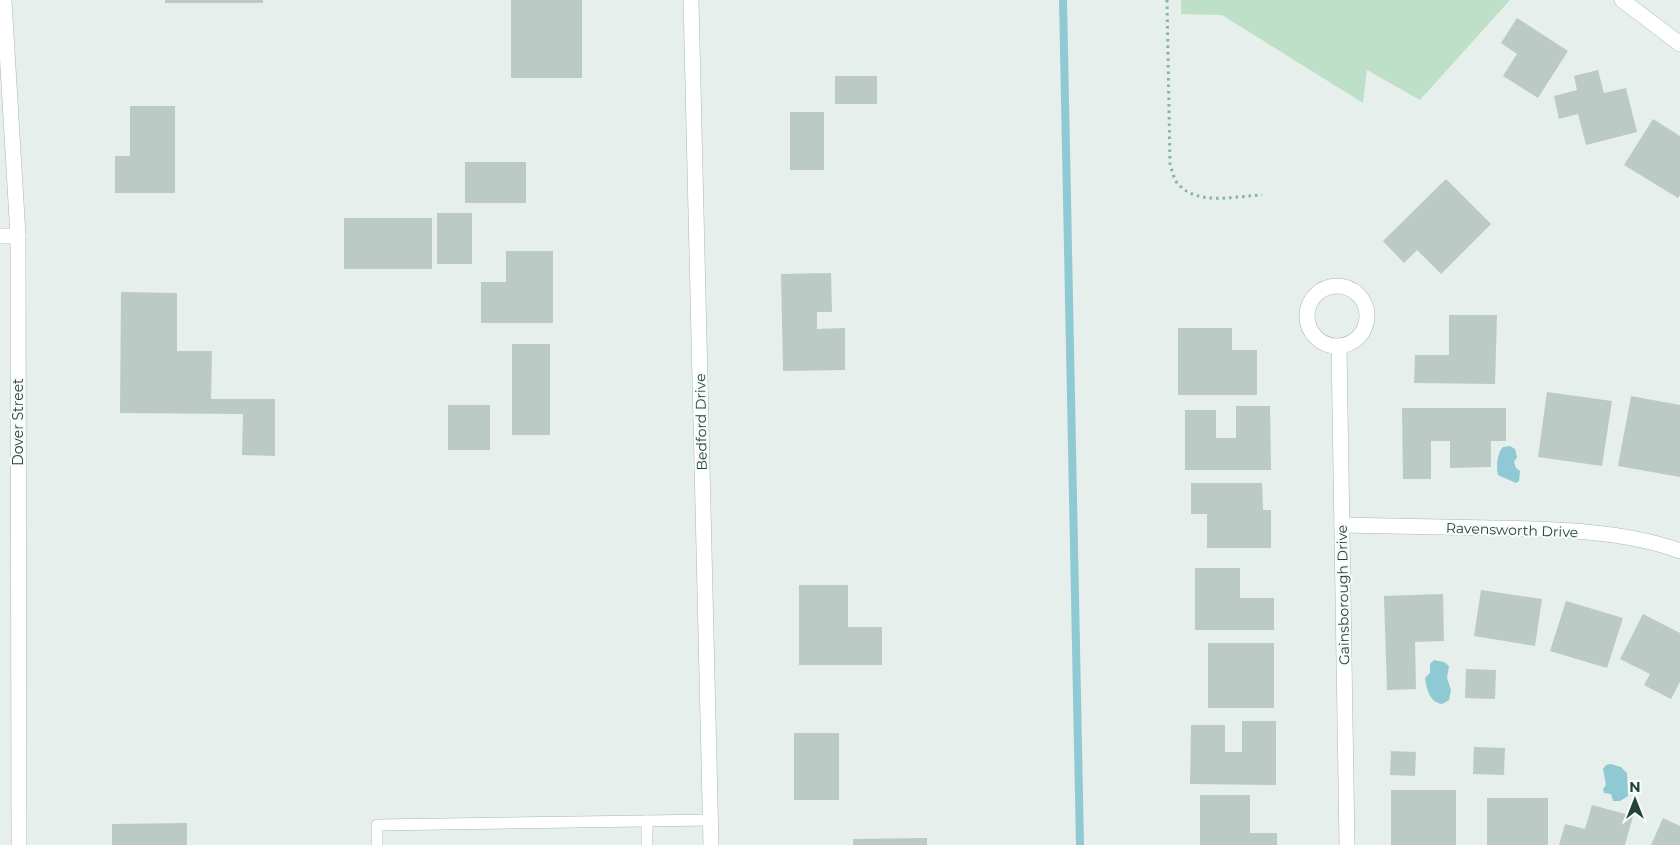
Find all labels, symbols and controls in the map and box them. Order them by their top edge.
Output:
street label: Bedford Drive [691,373,711,471]
street label: Dover Street [9,378,27,466]
street label: Ravensworth Drive [1446,519,1578,541]
street label: Gainsborough Drive [1333,525,1353,665]
north arrow [1610,775,1660,825]
text: N [1629,778,1641,796]

